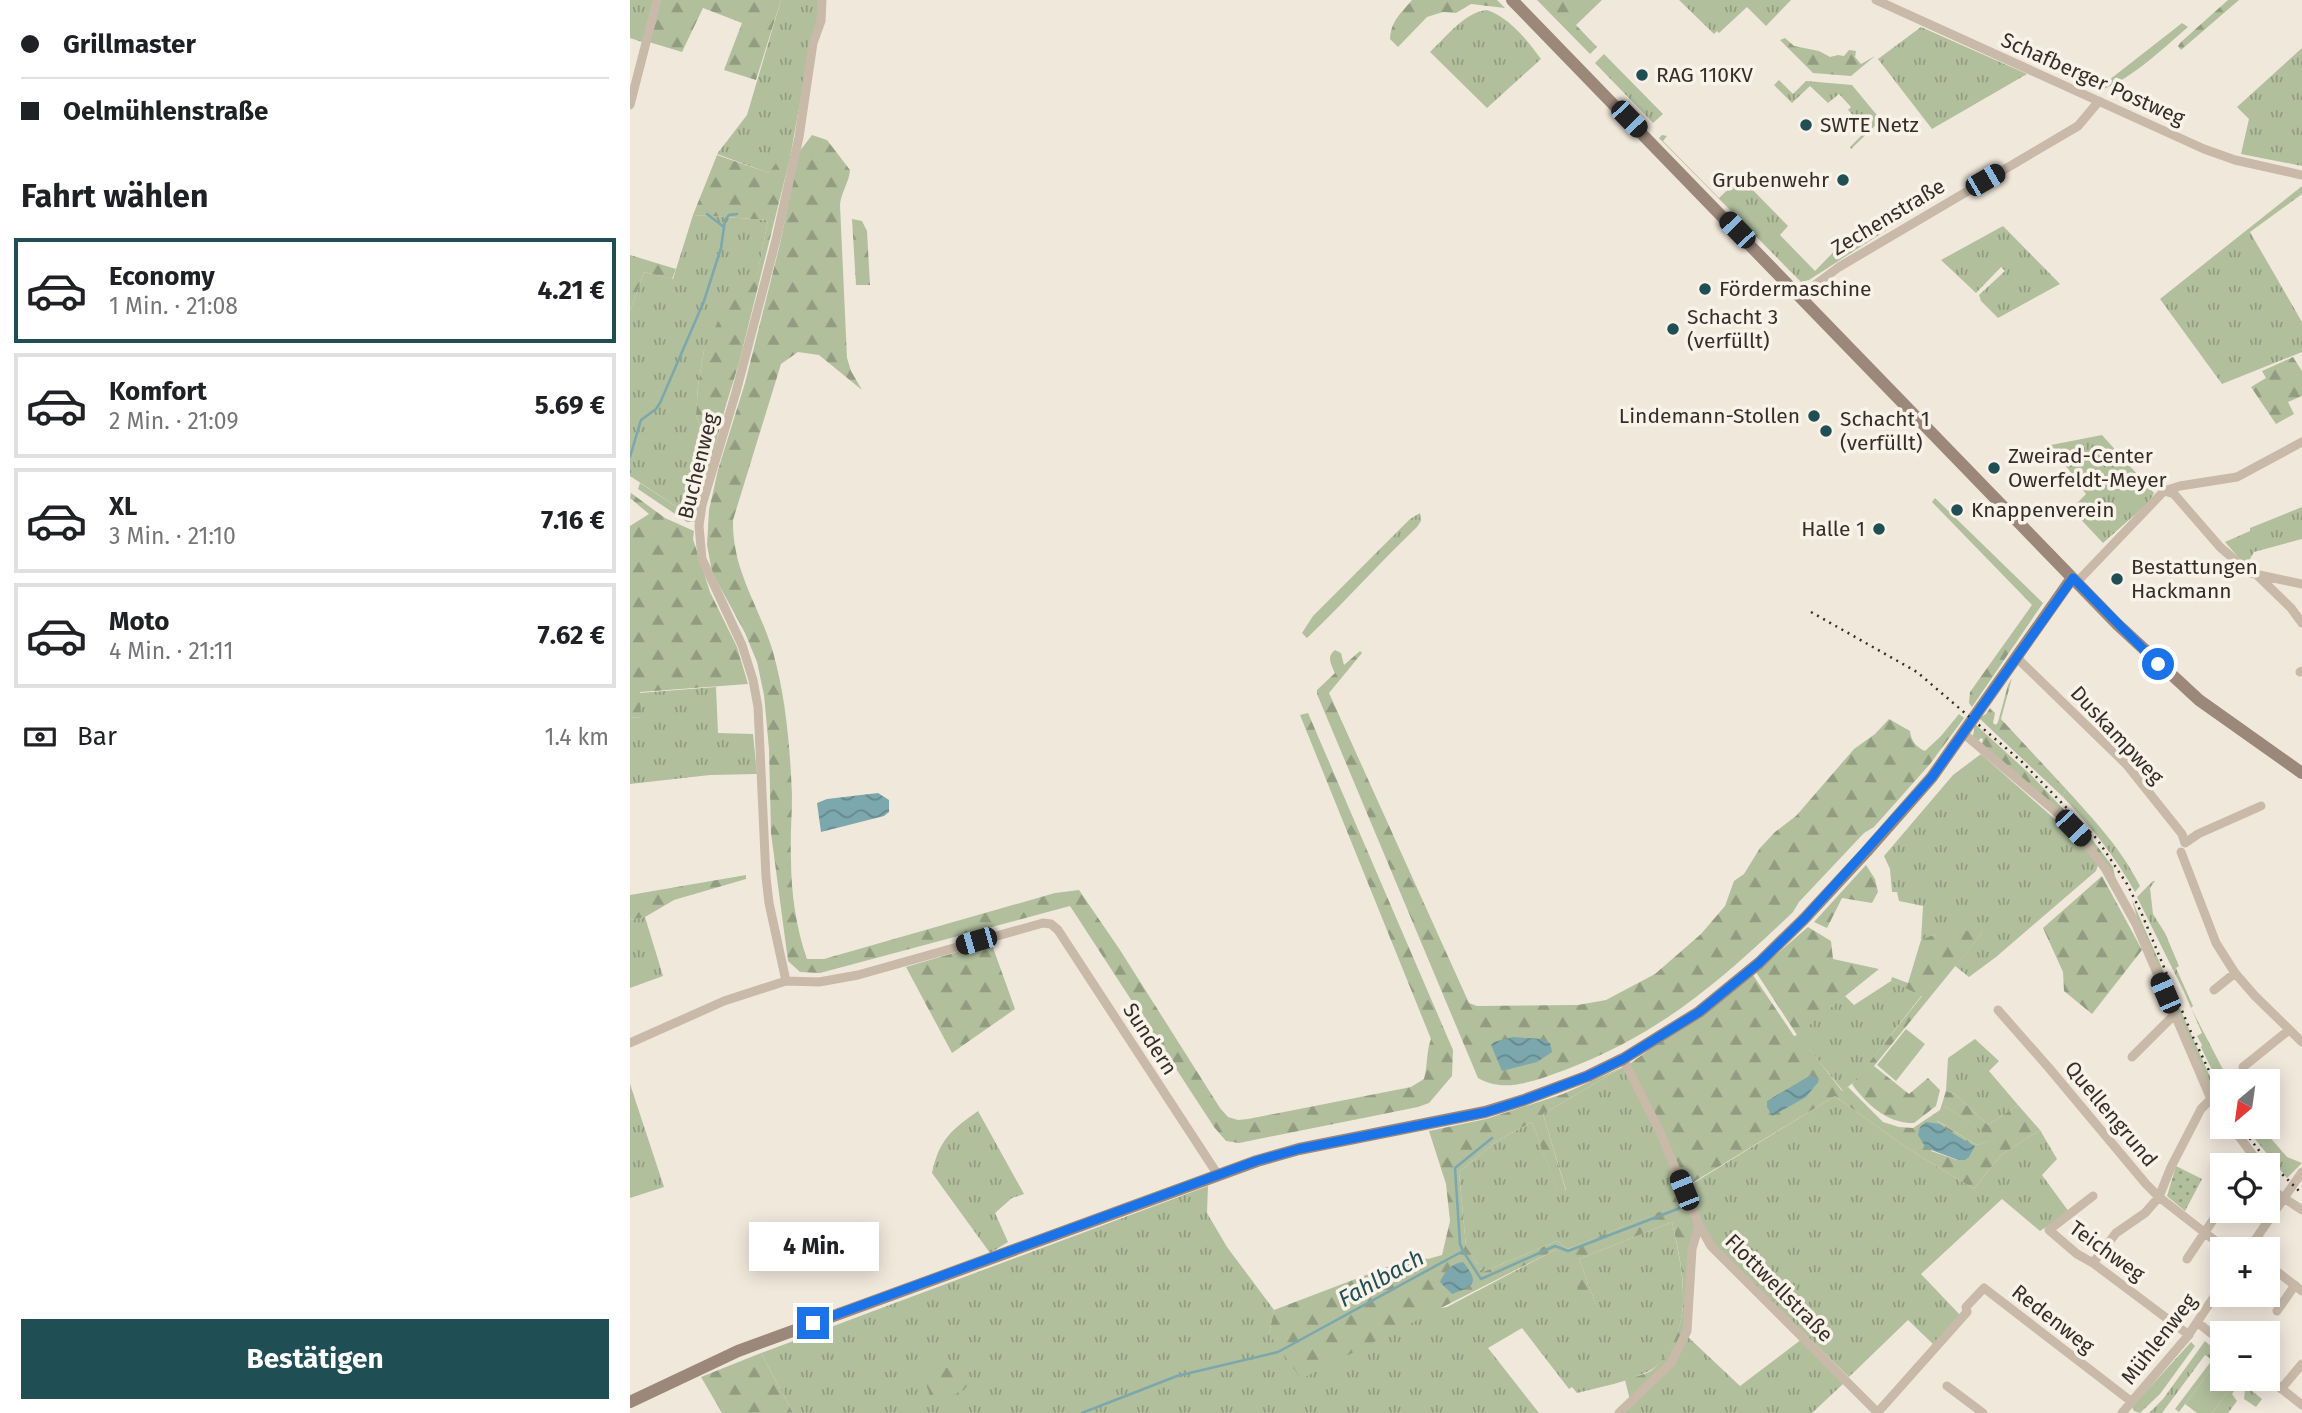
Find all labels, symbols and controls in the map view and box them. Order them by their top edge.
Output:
street label: Schafberger Postweg [1997,27,2189,131]
text: Grillmaster [63,29,196,60]
place label: RAG 110KV [1656,62,1753,88]
marker: RAG 110KV [1634,67,1650,83]
text: Oelmühlenstraße [63,96,268,127]
car [1607,97,1652,141]
place label: SWTE Netz [1820,112,1919,138]
marker: SWTE Netz [1798,117,1814,133]
car [1962,160,2009,200]
place label: Grubenwehr [1712,167,1829,193]
marker: Grubenwehr [1835,172,1851,188]
street label: Zechenstraße [1826,173,1950,261]
text: Fahrt wählen [21,177,208,215]
car [1715,208,1760,252]
icon: car [25,259,88,322]
text: Economy [109,261,215,292]
text: 4.21 € [538,275,605,306]
place label: Fördermaschine [1719,276,1871,302]
marker: Fördermaschine [1697,281,1713,297]
text: 1 Min. · 21:08 [109,292,238,320]
place label: Schacht 3 (verfüllt) [1687,304,1778,354]
marker: Schacht 3 (verfüllt) [1665,321,1681,337]
icon: car [25,374,88,437]
text: Komfort [109,376,207,407]
text: 5.69 € [535,390,605,421]
place label: Lindemann-Stollen [1619,403,1800,429]
place label: Schacht 1 (verfüllt) [1840,406,1930,456]
text: 2 Min. · 21:09 [109,407,239,435]
marker: Lindemann-Stollen [1806,408,1822,424]
street label: Buchenweg [672,410,724,522]
marker: Schacht 1 (verfüllt) [1818,423,1834,439]
place label: Zweirad-Center Owerfeldt-Meyer [2008,443,2167,493]
marker: Zweirad-Center Owerfeldt-Meyer [1986,460,2002,476]
icon: car [25,489,88,552]
text: XL [109,491,137,522]
place label: Knappenverein [1971,497,2115,523]
marker: Knappenverein [1949,502,1965,518]
text: 7.16 € [541,505,605,536]
place label: Halle 1 [1801,516,1865,542]
marker: Halle 1 [1871,521,1887,537]
text: 3 Min. · 21:10 [109,522,236,550]
place label: Bestattungen Hackmann [2131,554,2258,604]
marker: Bestattungen Hackmann [2109,571,2125,587]
icon: car [25,604,88,667]
text: Moto [109,606,169,637]
text: 7.62 € [538,620,605,651]
text: 4 Min. · 21:11 [109,637,233,665]
route start [2142,648,2174,680]
street label: Duskampweg [2065,680,2169,790]
icon: cash [21,718,59,756]
text: Bar [77,721,117,752]
text: 1.4 km [544,723,609,751]
car [2051,806,2096,850]
car [953,925,1000,957]
car [2148,970,2183,1016]
street label: Sundern [1117,998,1183,1080]
street label: Quellengrund [2059,1056,2163,1172]
north arrow [2210,1069,2280,1139]
map controls [2210,1069,2280,1391]
button: locate [2210,1153,2280,1223]
car [1667,1167,1702,1213]
street label: Teichweg [2064,1215,2150,1287]
callout: 4 Min. [748,1222,878,1270]
street label: Flottwellstraße [1719,1228,1839,1348]
text: 4 Min. [783,1232,845,1260]
button: + [2210,1237,2280,1307]
water label: Fahlbach [1333,1243,1429,1313]
street label: Redenweg [2007,1279,2100,1359]
street label: Mühlenweg [2115,1288,2203,1390]
route end [797,1307,829,1339]
button: Bestätigen [21,1319,609,1399]
button: − [2210,1321,2280,1391]

